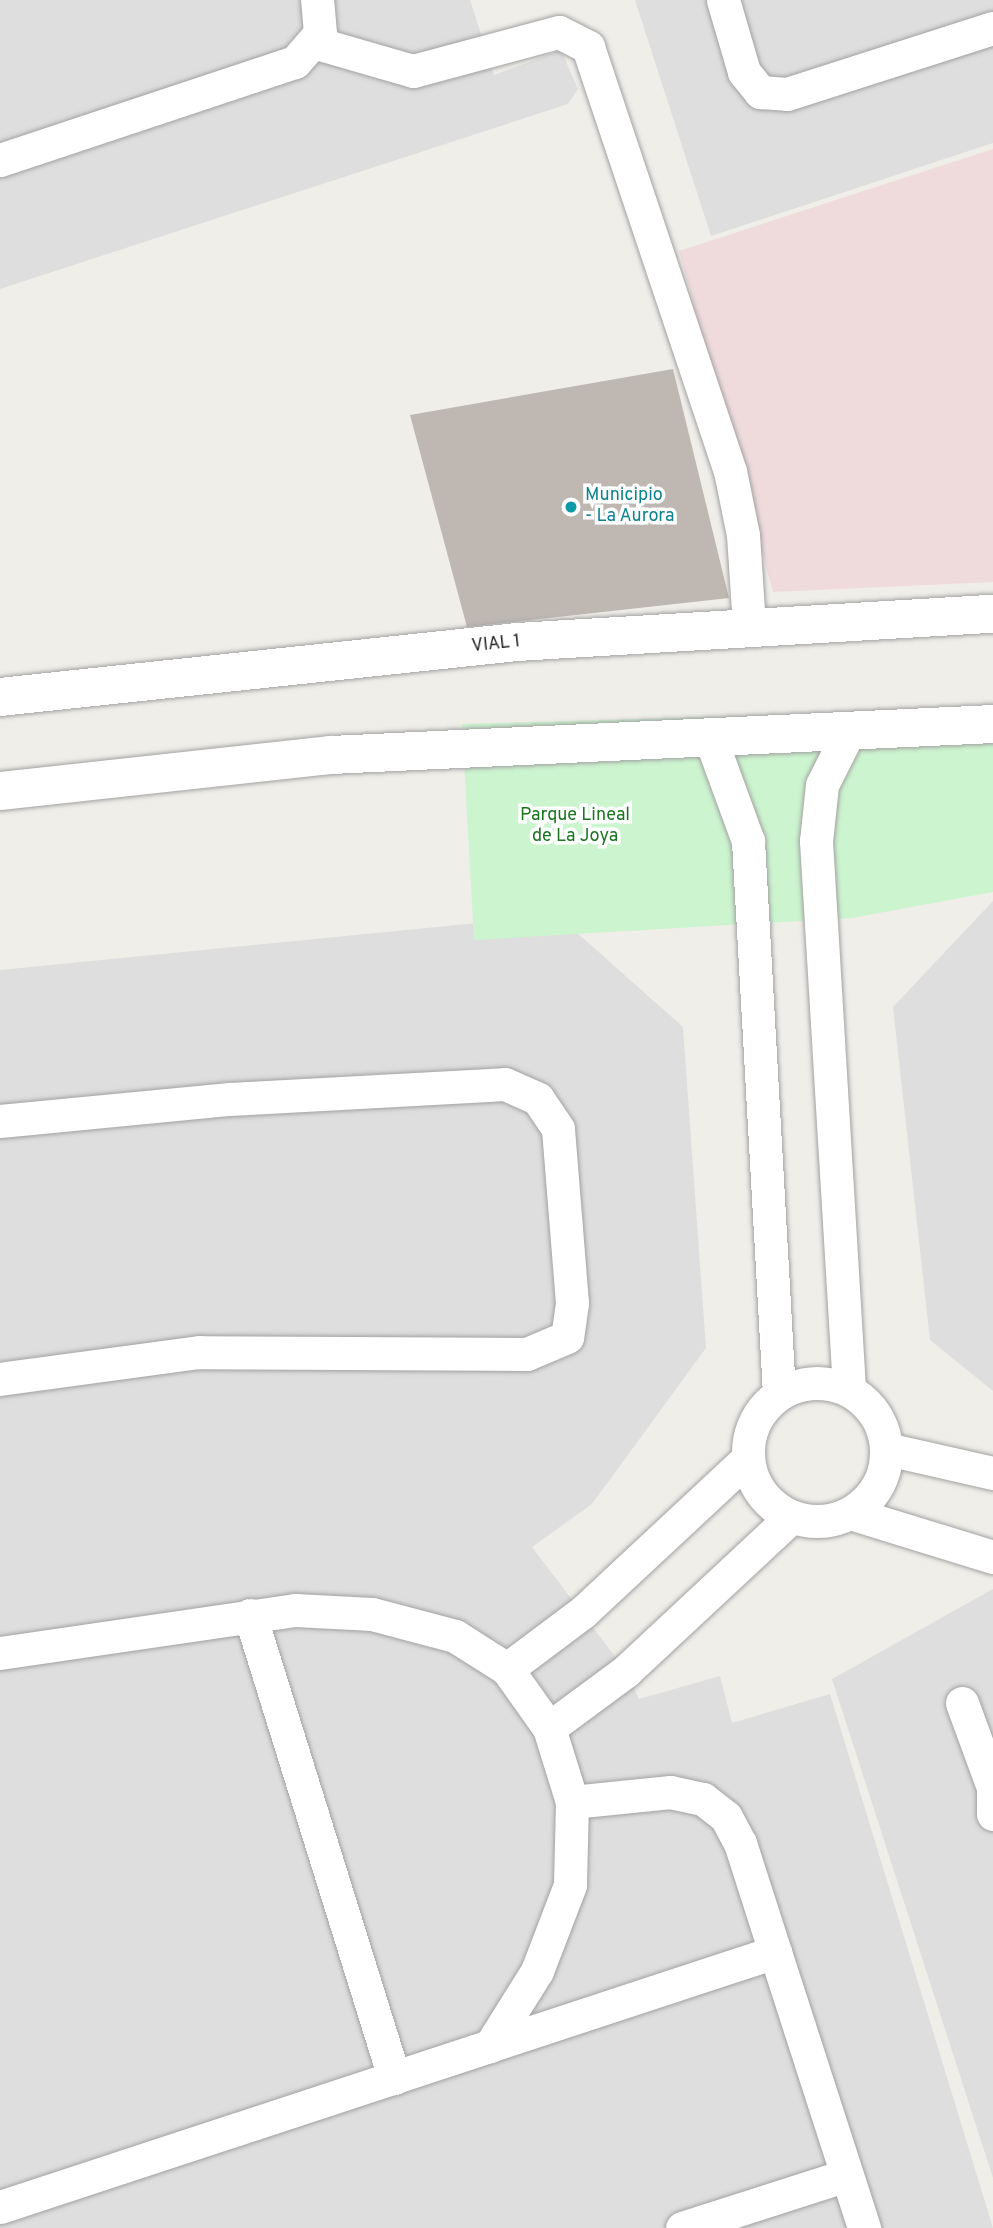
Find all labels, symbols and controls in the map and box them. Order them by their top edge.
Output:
place label: Municipio - La Aurora [585,486,675,528]
marker: Municipio - La Aurora [563,499,579,515]
street label: VIAL 1 [470,632,522,658]
park label: Parque Lineal de La Joya [520,806,630,848]

